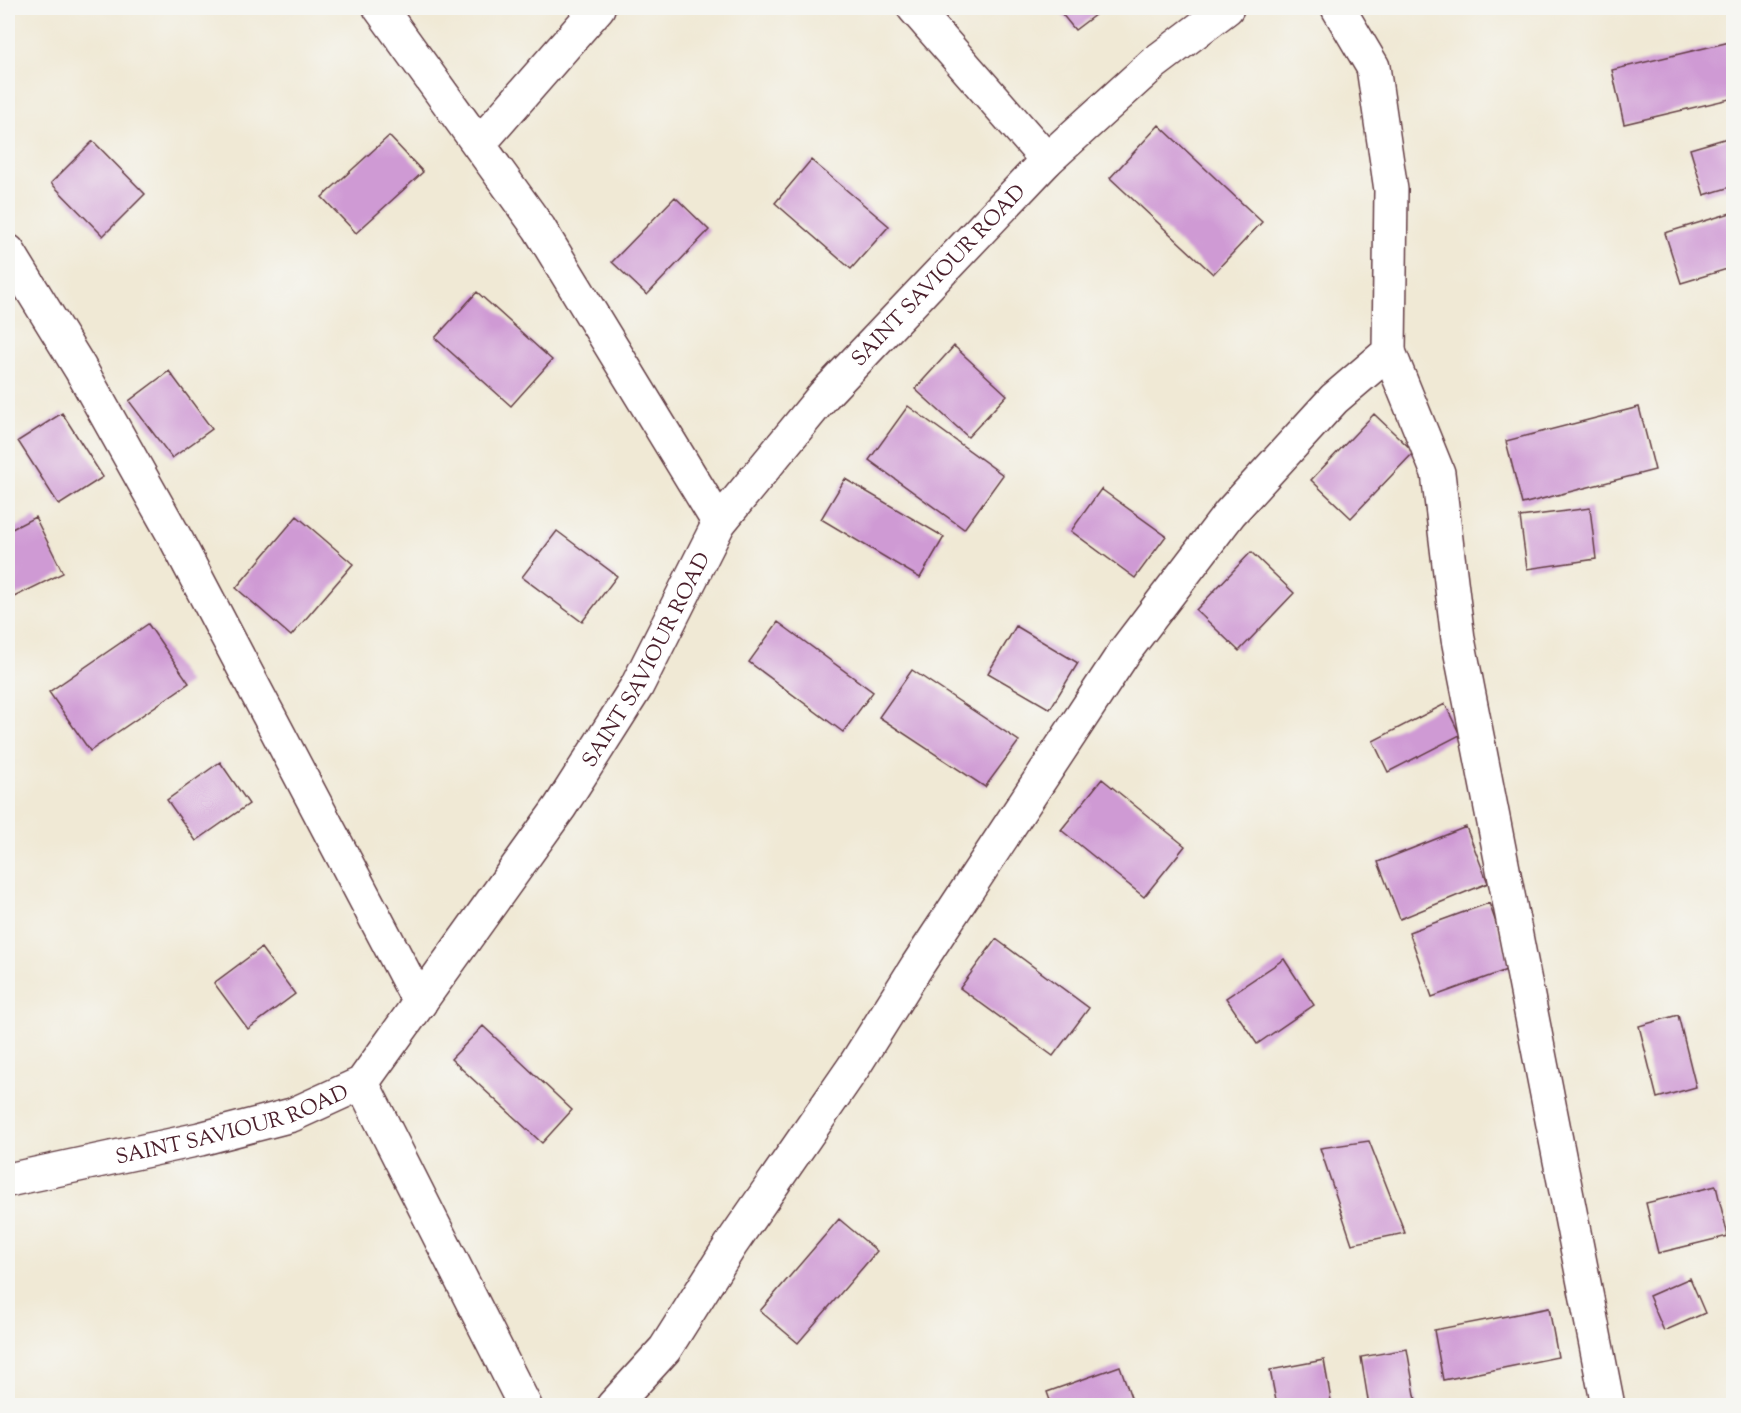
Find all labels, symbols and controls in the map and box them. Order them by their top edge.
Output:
street label: SAINT SAVIOUR ROAD [845,178,1033,374]
street label: SAINT SAVIOUR ROAD [576,548,719,774]
street label: SAINT SAVIOUR ROAD [113,1078,354,1174]

